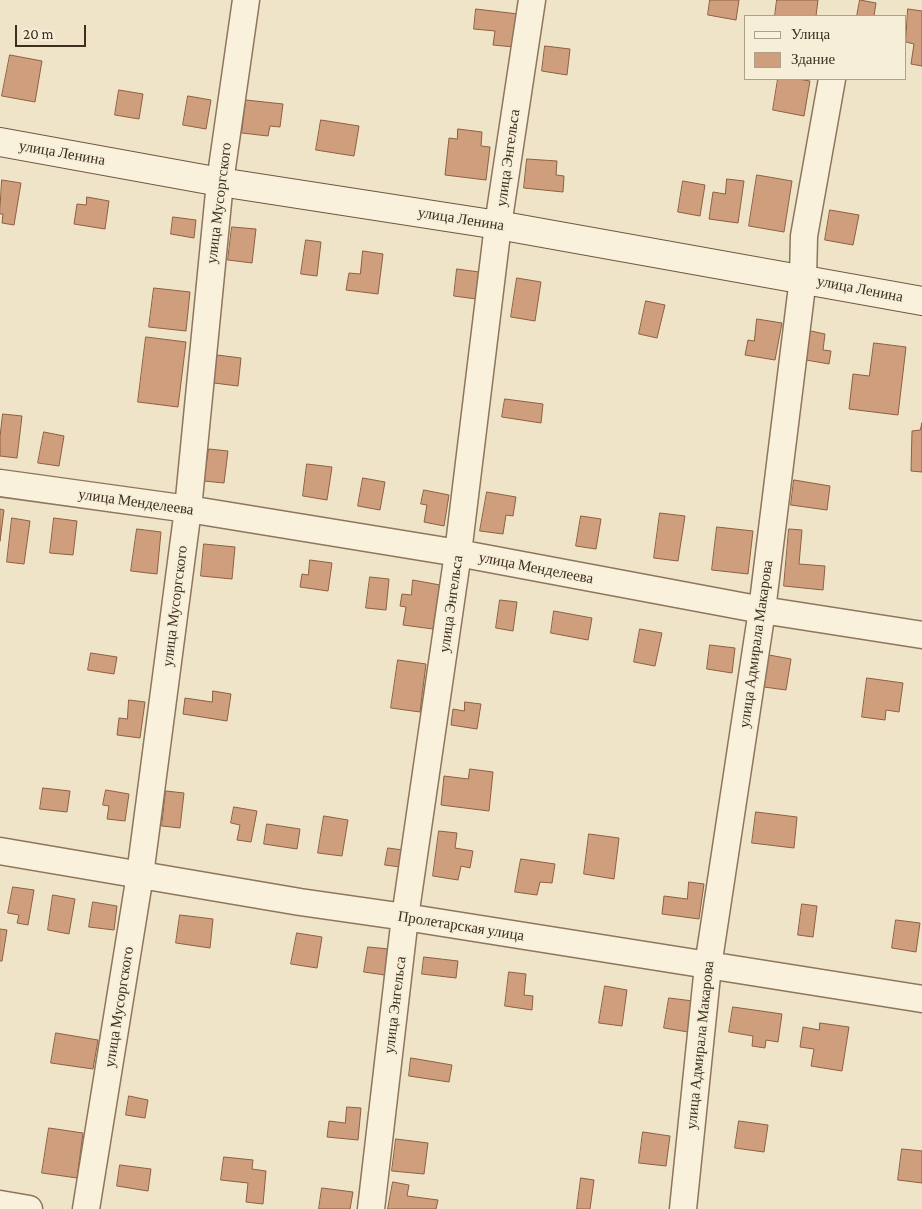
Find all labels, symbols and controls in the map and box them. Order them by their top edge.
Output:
scale bar [18,15,89,47]
legend [744,15,907,80]
text: 20 m [23,26,54,42]
text: Улица [791,26,830,42]
text: Здание [791,51,835,67]
street label: улица Энгельса [492,108,524,208]
street label: улица Ленина [17,137,107,169]
street label: улица Мусоргского [203,141,235,265]
street label: улица Ленина [416,203,506,235]
street label: улица Ленина [815,272,905,306]
street label: улица Менделеева [77,485,195,519]
street label: улица Мусоргского [159,544,191,668]
street label: улица Менделеева [477,548,595,588]
street label: улица Энгельса [435,554,467,654]
street label: улица Адмирала Макарова [735,559,777,729]
street label: Пролетарская улица [396,907,526,945]
street label: улица Мусоргского [101,945,137,1069]
street label: улица Энгельса [380,955,410,1055]
street label: улица Адмирала Макарова [682,960,718,1130]

